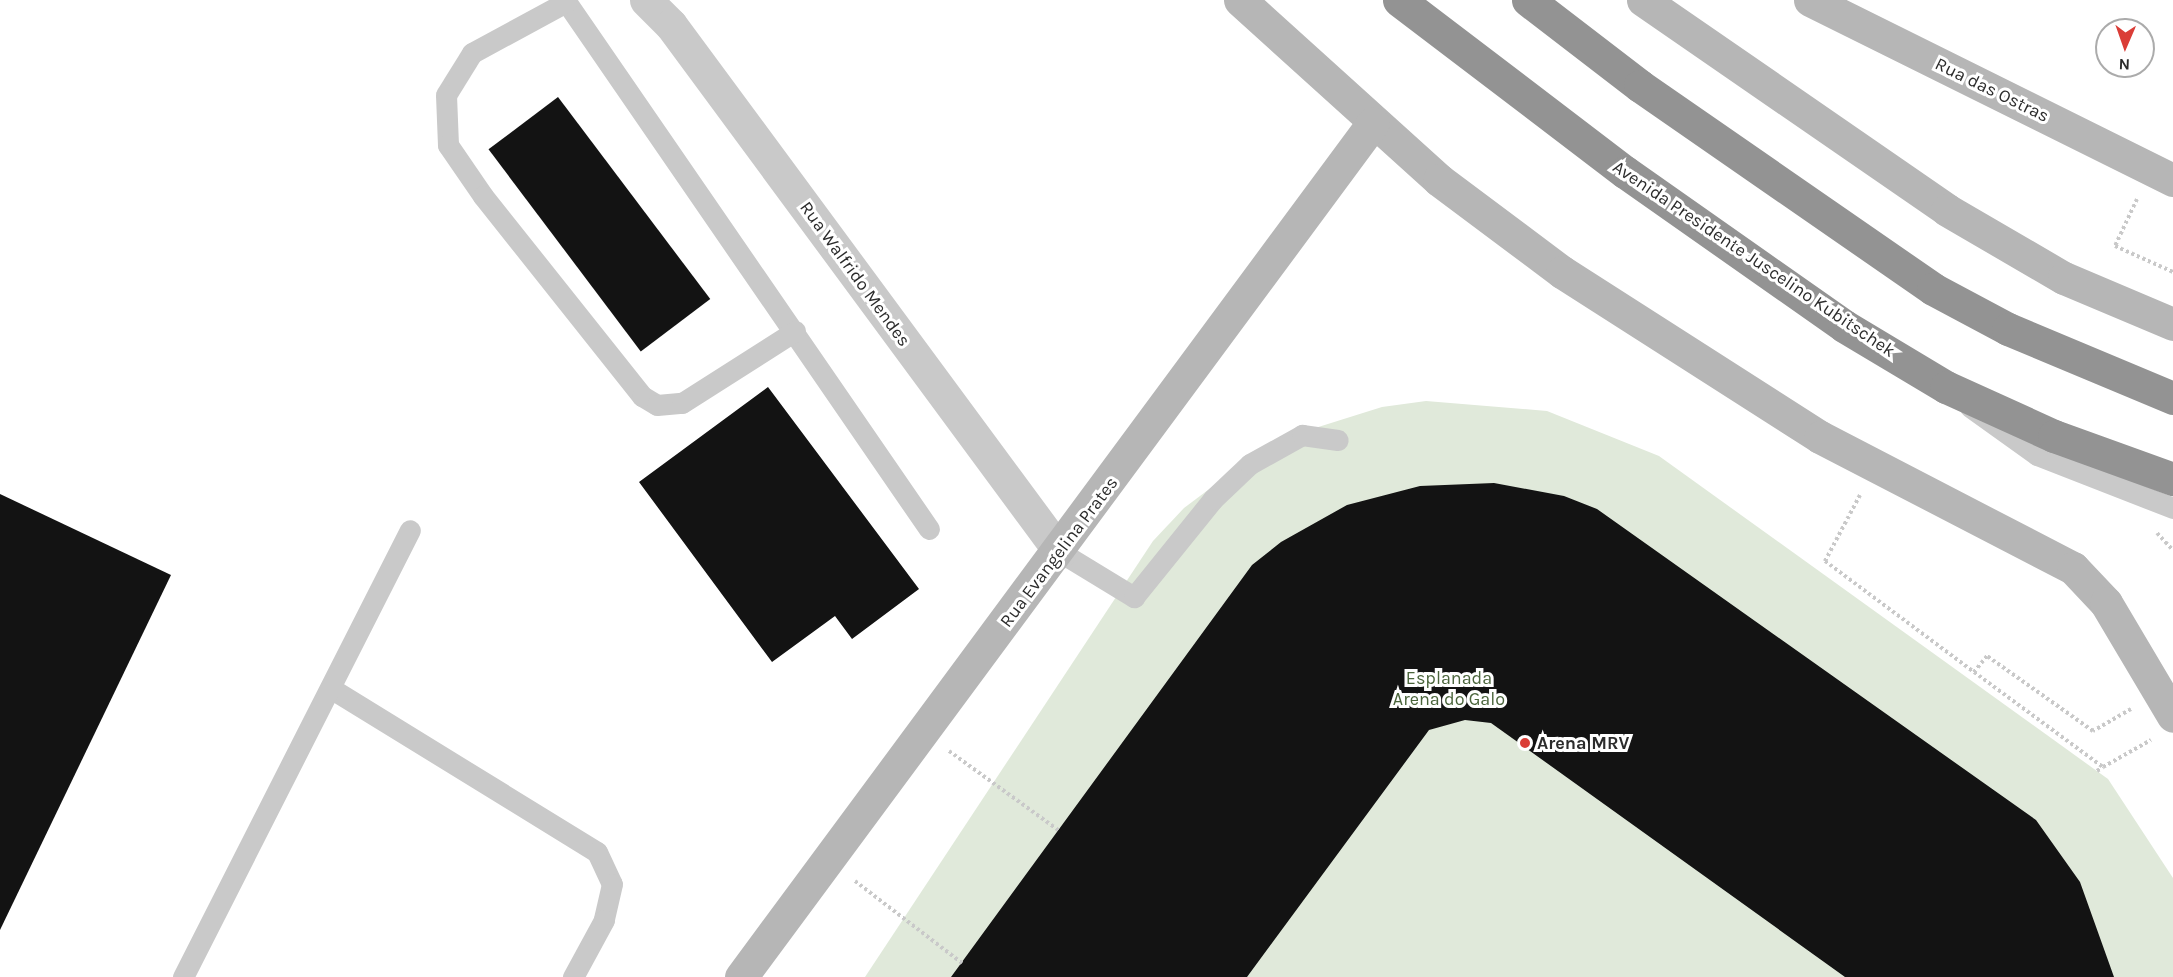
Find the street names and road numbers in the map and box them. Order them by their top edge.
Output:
street label: Rua das Ostras [1931,53,2053,127]
street label: Avenida Presidente Juscelino Kubitschek [1609,156,1899,362]
street label: Rua Walfrido Mendes [795,197,915,351]
street label: Rua Evangelina Prates [995,473,1123,631]

